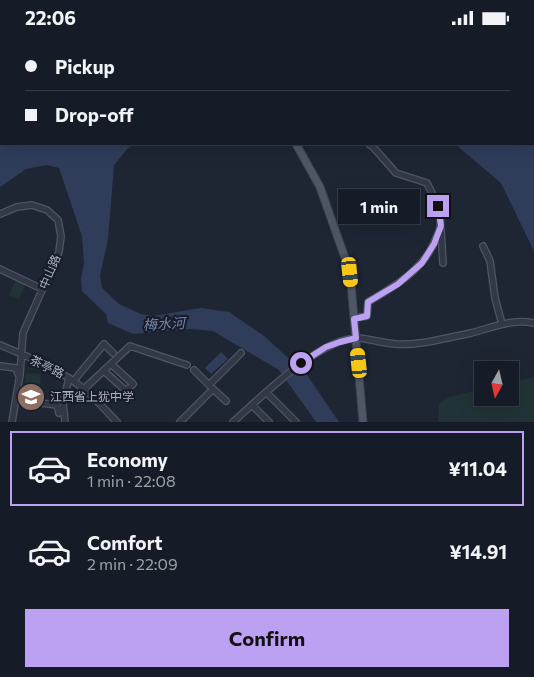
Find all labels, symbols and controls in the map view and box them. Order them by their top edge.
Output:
text: 22:06 [25,6,76,29]
text: Pickup [55,55,115,78]
text: Drop-off [55,103,134,126]
callout: 1 min [338,189,420,223]
route end [427,195,449,217]
text: 1 min [360,197,398,216]
street label: 中山路 [36,252,63,291]
car [340,256,359,288]
water label: 梅水河 [143,314,188,333]
car [349,347,368,379]
street label: 茶亭路 [28,352,67,380]
route start [290,352,312,374]
north arrow [474,361,519,406]
map controls [474,361,519,406]
school or university icon: 江西省上犹中学 [16,382,46,412]
place label: 江西省上犹中学 [50,389,134,403]
icon: car [27,446,72,491]
text: Economy [87,448,168,471]
text: ¥11.04 [449,457,507,480]
text: 1 min · 22:08 [87,471,176,490]
icon: car [27,529,72,574]
text: Comfort [87,531,163,554]
text: ¥14.91 [450,540,507,563]
text: 2 min · 22:09 [87,554,178,573]
button: Confirm [25,609,509,667]

